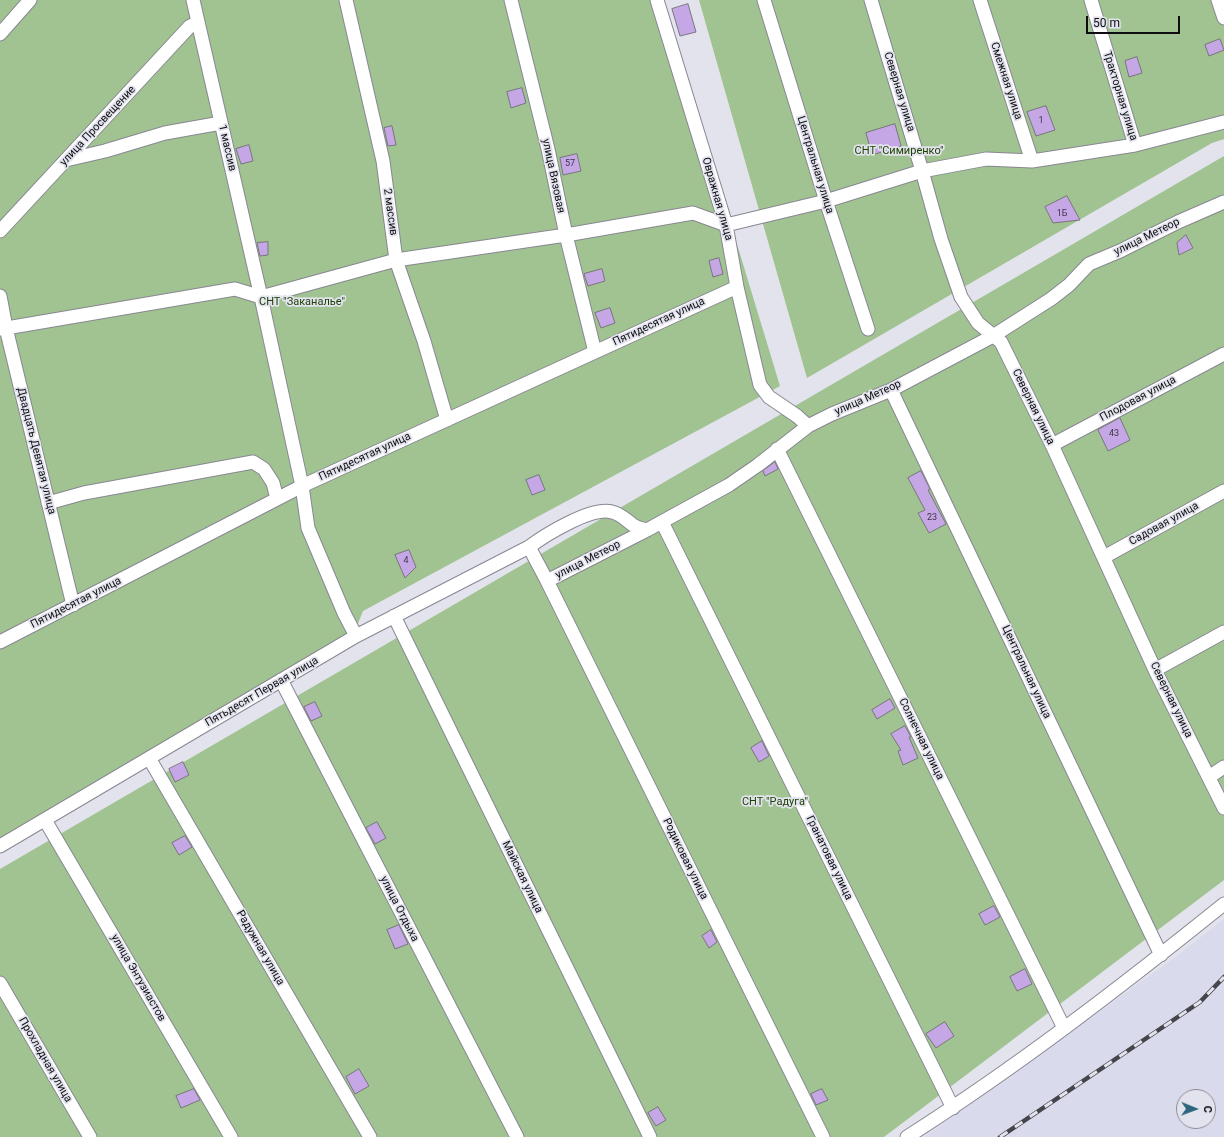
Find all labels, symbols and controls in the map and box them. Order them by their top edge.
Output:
scale bar [1088,8,1182,34]
text: 50 m [1093,16,1120,30]
street label: Смежная улица [987,41,1025,121]
street label: Тракторная улица [1100,50,1140,142]
street label: Северная улица [881,51,917,133]
street label: улица Просвещение [57,83,139,169]
street label: Центральная улица [794,115,836,215]
house number: 1 [1038,116,1044,126]
street label: 1 массив [215,124,239,172]
street label: улица Вязовая [539,137,567,215]
park label: СНТ "Симиренко" [855,144,943,158]
street label: Овражная улица [699,156,735,242]
house number: 57 [565,159,575,169]
street label: 2 массив [380,188,400,236]
house number: 1Б [1057,209,1067,219]
street label: улица Метеор [1112,215,1182,259]
park label: СНТ "Заканалье" [259,295,345,309]
street label: Пятидесятая улица [611,295,707,349]
street label: Северная улица [1009,367,1057,447]
street label: Плодовая улица [1098,373,1178,425]
street label: улица Метеор [833,377,903,419]
street label: Двадцать Девятая улица [14,386,58,516]
house number: 43 [1109,429,1119,439]
street label: Пятидесятая улица [317,430,413,484]
street label: Садовая улица [1127,499,1201,549]
house number: 23 [927,513,937,523]
street label: улица Метеор [553,538,623,582]
house number: 4 [403,556,409,566]
street label: Пятидесятая улица [28,574,124,632]
street label: Центральная улица [999,623,1053,721]
street label: Пятьдесят Первая улица [203,654,321,730]
street label: Северная улица [1147,660,1195,740]
street label: Солнечная улица [896,696,946,782]
park label: СНТ "Радуга" [742,795,808,809]
street label: Гранатовая улица [803,814,855,902]
street label: Родиковая улица [660,816,710,902]
street label: Майская улица [499,839,545,915]
street label: улица Отдыха [377,874,421,944]
street label: Радужная улица [233,908,287,988]
street label: улица Энтузиастов [108,932,168,1024]
street label: Прохладная улица [15,1015,75,1105]
north arrow [1176,1089,1216,1129]
text: С [1201,1105,1214,1113]

